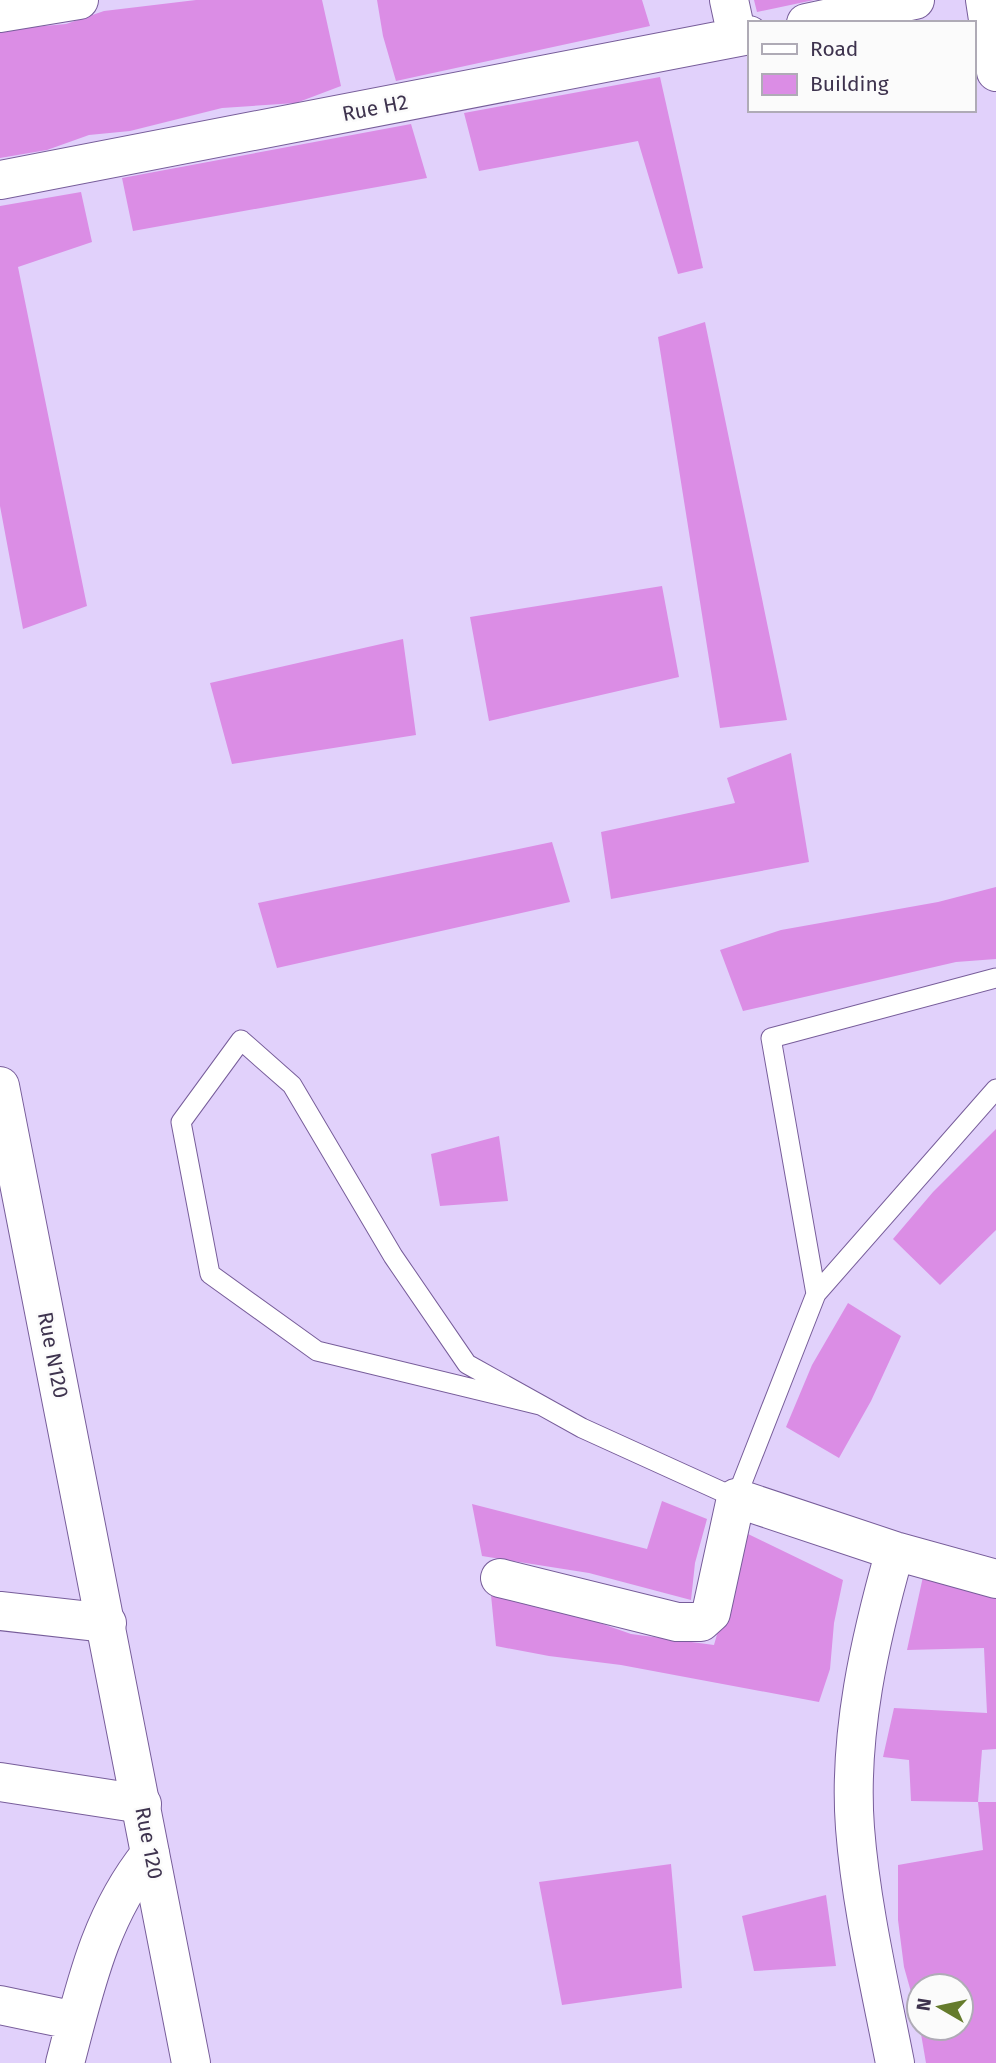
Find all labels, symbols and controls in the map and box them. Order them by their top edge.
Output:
legend [748,21,975,112]
text: Road [810,36,858,62]
text: Building [810,71,889,97]
street label: Rue H2 [340,89,410,127]
street label: Rue N120 [32,1310,74,1400]
street label: Rue 120 [129,1805,169,1881]
north arrow [905,1972,975,2042]
text: N [911,1996,936,2012]

